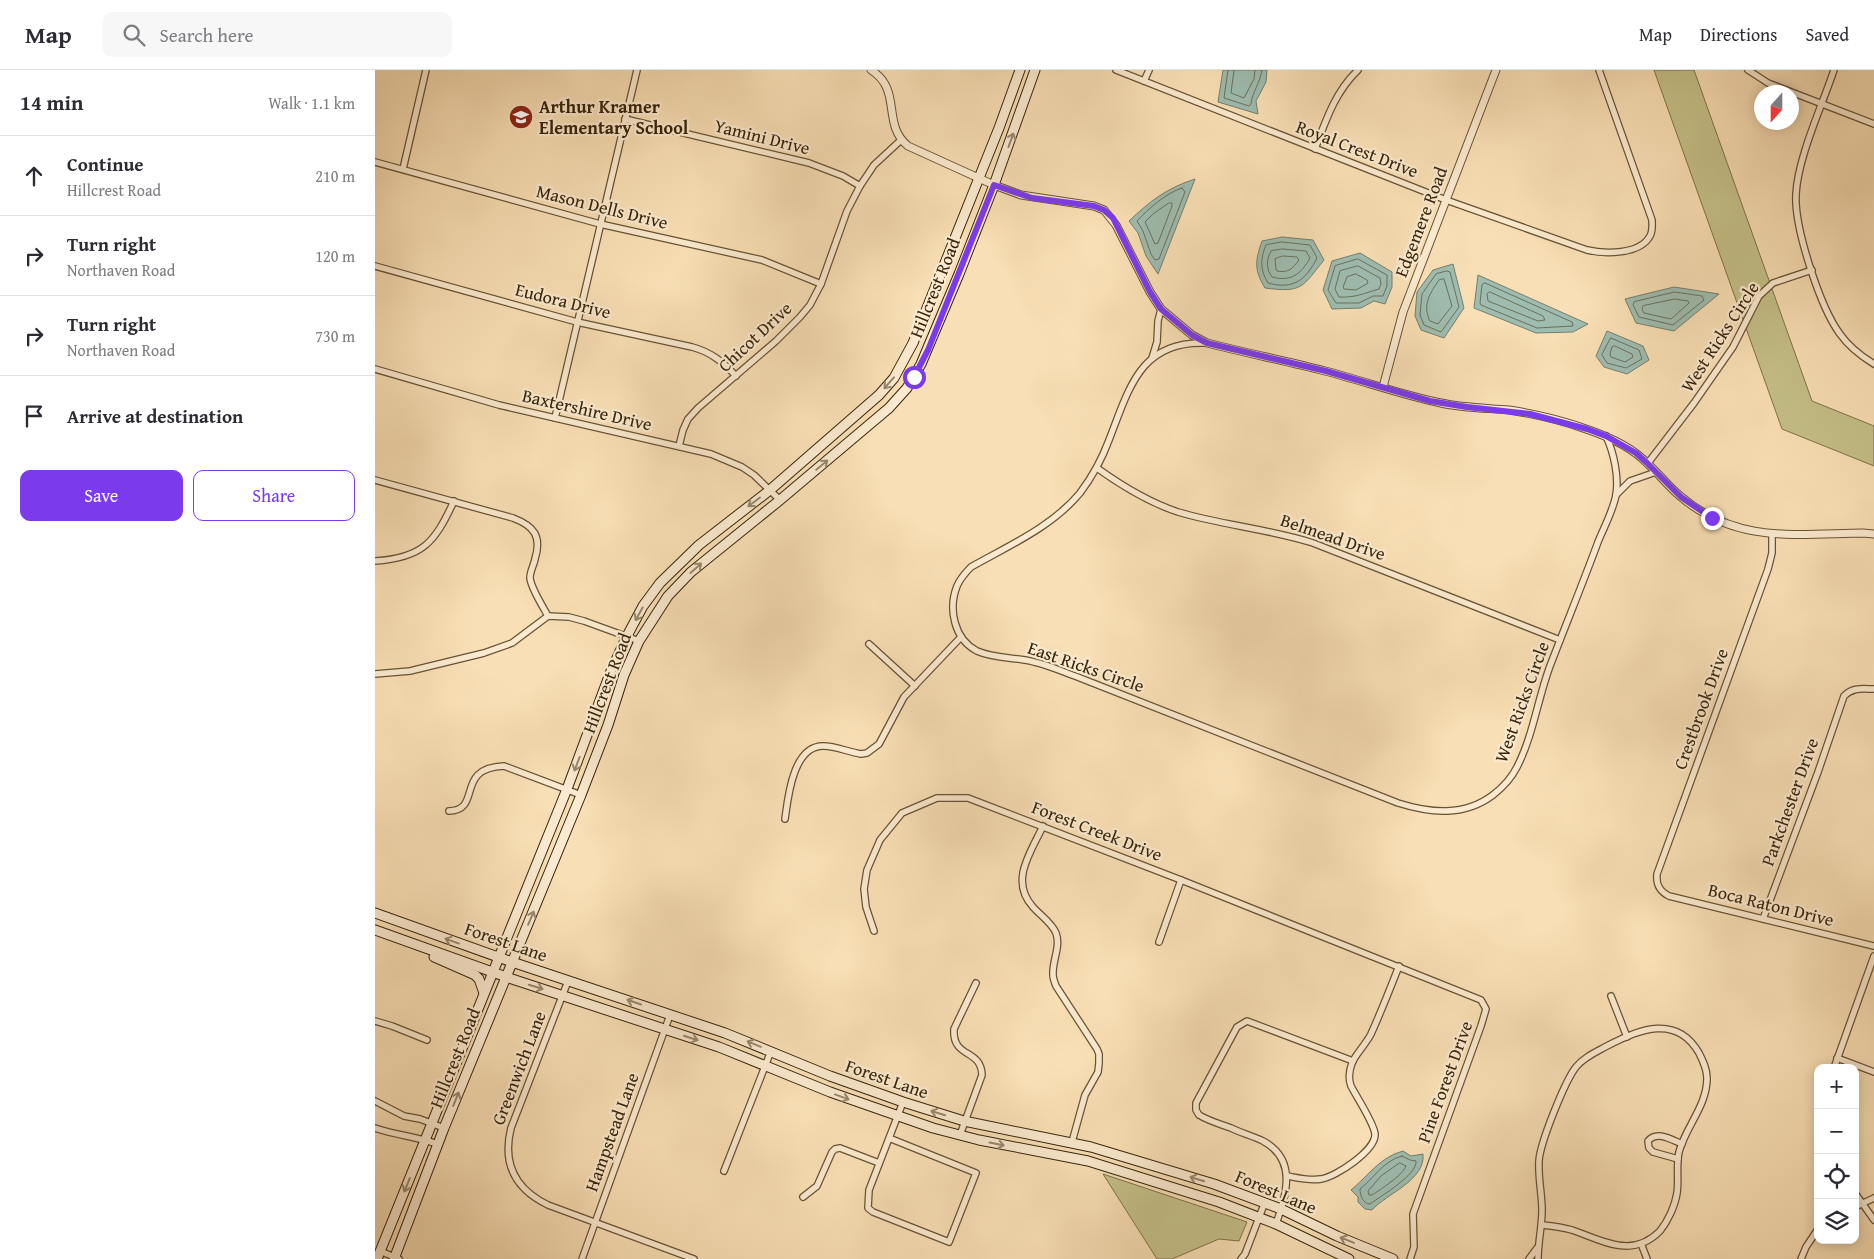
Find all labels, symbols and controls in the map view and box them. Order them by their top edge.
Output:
search box [102,12,452,57]
text: Map [25,17,72,52]
icon: search [120,21,148,49]
text: Search here [160,21,253,49]
text: Map [1639,21,1672,48]
text: Directions [1700,21,1777,48]
text: Saved [1805,21,1849,48]
north arrow [1754,85,1799,130]
text: 14 min [20,87,83,118]
text: Walk · 1.1 km [268,91,355,115]
place label: Arthur Kramer Elementary School [539,93,689,141]
school or university icon: Arthur Kramer Elementary School [508,104,534,130]
street label: Yamini Drive [712,112,813,161]
street label: Royal Crest Drive [1292,113,1422,184]
one-way arrow [1007,132,1016,148]
text: Continue [67,150,144,178]
icon: ahead [20,162,48,190]
street label: Edgemere Road [1387,162,1454,281]
text: 210 m [315,164,355,188]
street label: Mason Dells Drive [534,177,671,236]
text: Hillcrest Road [67,178,161,202]
text: Turn right [67,230,156,258]
street label: Hillcrest Road [902,233,967,342]
icon: right [20,242,48,270]
text: 120 m [315,244,355,268]
text: Northaven Road [67,258,175,282]
street label: Eudora Drive [512,276,614,325]
street label: West Ricks Circle [1674,276,1766,397]
street label: Chicot Drive [712,295,798,378]
text: Turn right [67,310,156,338]
icon: right [20,322,48,350]
text: 730 m [315,324,355,348]
text: Northaven Road [67,338,175,362]
route start [903,366,926,389]
one-way arrow [884,376,895,389]
street label: Baxtershire Drive [520,381,655,438]
icon: arrive [20,402,48,430]
text: Arrive at destination [67,402,243,430]
one-way arrow [815,460,828,471]
button: Save [20,470,183,521]
button: Share [193,470,355,521]
one-way arrow [748,496,761,507]
street label: Belmead Drive [1277,506,1389,567]
route end [1701,507,1724,530]
one-way arrow [689,562,702,574]
one-way arrow [633,606,643,621]
street label: Hillcrest Road [575,628,638,737]
street label: East Ricks Circle [1024,634,1148,699]
street label: West Ricks Circle [1487,638,1556,766]
street label: Crestbrook Drive [1666,644,1735,773]
street label: Parkchester Drive [1754,734,1825,870]
one-way arrow [572,756,581,771]
street label: Forest Creek Drive [1028,793,1166,868]
street label: Boca Raton Drive [1705,876,1837,933]
one-way arrow [527,910,536,925]
street label: Forest Lane [461,915,551,968]
one-way arrow [445,936,460,945]
one-way arrow [528,983,544,992]
one-way arrow [626,997,642,1007]
street label: Hillcrest Road [422,1003,487,1112]
street label: Greenwich Lane [484,1007,553,1129]
street label: Pine Forest Drive [1410,1017,1479,1147]
one-way arrow [682,1034,698,1043]
one-way arrow [747,1039,762,1048]
street label: Forest Lane [842,1052,932,1105]
map controls [1814,1064,1859,1244]
button: + [1814,1064,1859,1109]
street label: Hampstead Lane [578,1069,646,1195]
one-way arrow [452,1092,461,1107]
one-way arrow [834,1093,849,1102]
one-way arrow [931,1108,947,1118]
button: − [1814,1109,1859,1154]
one-way arrow [989,1139,1005,1149]
button: locate [1814,1154,1859,1199]
street label: Forest Lane [1231,1162,1321,1221]
one-way arrow [1190,1173,1206,1183]
one-way arrow [402,1177,411,1192]
button: layers [1814,1199,1859,1244]
one-way arrow [1340,1235,1355,1244]

